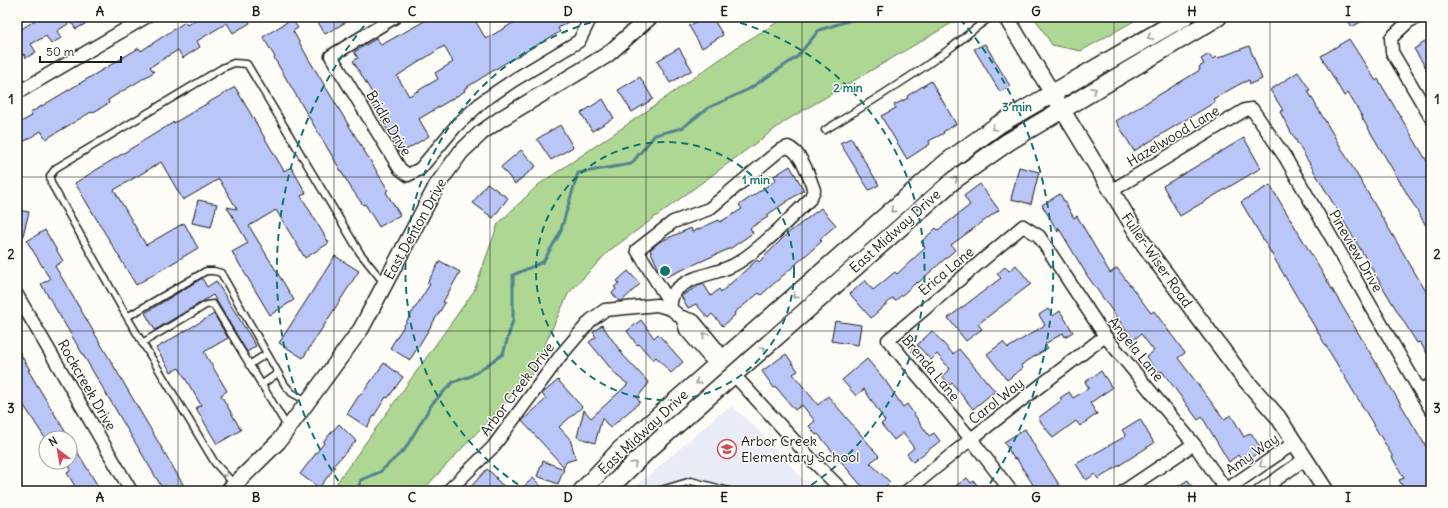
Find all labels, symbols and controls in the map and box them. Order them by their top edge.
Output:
text: A [96,3,105,20]
text: B [252,3,261,20]
text: C [408,3,417,20]
text: D [563,3,573,20]
text: E [720,3,728,20]
text: F [876,3,884,20]
text: G [1031,3,1041,20]
text: H [1187,3,1197,20]
text: I [1345,3,1351,20]
one-way arrow [1147,32,1154,39]
scale bar [40,38,121,64]
text: 50 m [46,44,75,59]
text: 2 min [833,80,863,95]
street label: Bridle Drive [362,87,416,159]
one-way arrow [1090,87,1097,95]
text: 1 [8,91,14,108]
text: 1 [1434,91,1440,108]
text: 3 min [1002,99,1032,114]
street label: Hazelwood Lane [1124,101,1222,171]
one-way arrow [991,123,998,131]
text: 1 min [742,172,770,187]
street label: East Denton Drive [380,175,450,283]
one-way arrow [950,177,957,184]
street label: East Midway Drive [846,185,944,277]
one-way arrow [890,205,898,212]
street label: Pineview Drive [1325,207,1387,295]
street label: Fuller-Wiser Road [1118,209,1196,311]
street label: Erica Lane [915,243,977,299]
text: 2 [7,246,15,263]
text: 2 [1433,246,1441,263]
centre of rings [658,264,672,278]
one-way arrow [793,291,800,298]
street label: Angela Lane [1104,313,1168,385]
street label: Brenda Lane [898,331,964,405]
one-way arrow [703,332,710,340]
street label: Rockcreek Drive [54,336,120,434]
street label: Arbor Creek Drive [476,339,558,439]
one-way arrow [758,346,766,354]
street label: Carol Way [965,374,1027,428]
one-way arrow [695,377,703,385]
street label: East Midway Drive [594,386,692,478]
text: 3 [7,400,15,417]
text: 3 [1433,400,1441,417]
street label: Amy Way [1222,429,1282,479]
north arrow [38,430,78,470]
place label: Arbor Creek Elementary School [741,432,859,466]
text: N [46,433,60,449]
school or university icon: Arbor Creek Elementary School [716,438,738,460]
one-way arrow [1260,460,1267,467]
one-way arrow [629,461,637,469]
one-way arrow [221,469,228,477]
text: A [96,489,105,506]
text: B [252,489,261,506]
text: C [408,489,417,506]
text: D [563,489,573,506]
text: E [720,489,728,506]
text: F [876,489,884,506]
text: G [1031,489,1041,506]
text: H [1187,489,1197,506]
text: I [1345,489,1351,506]

